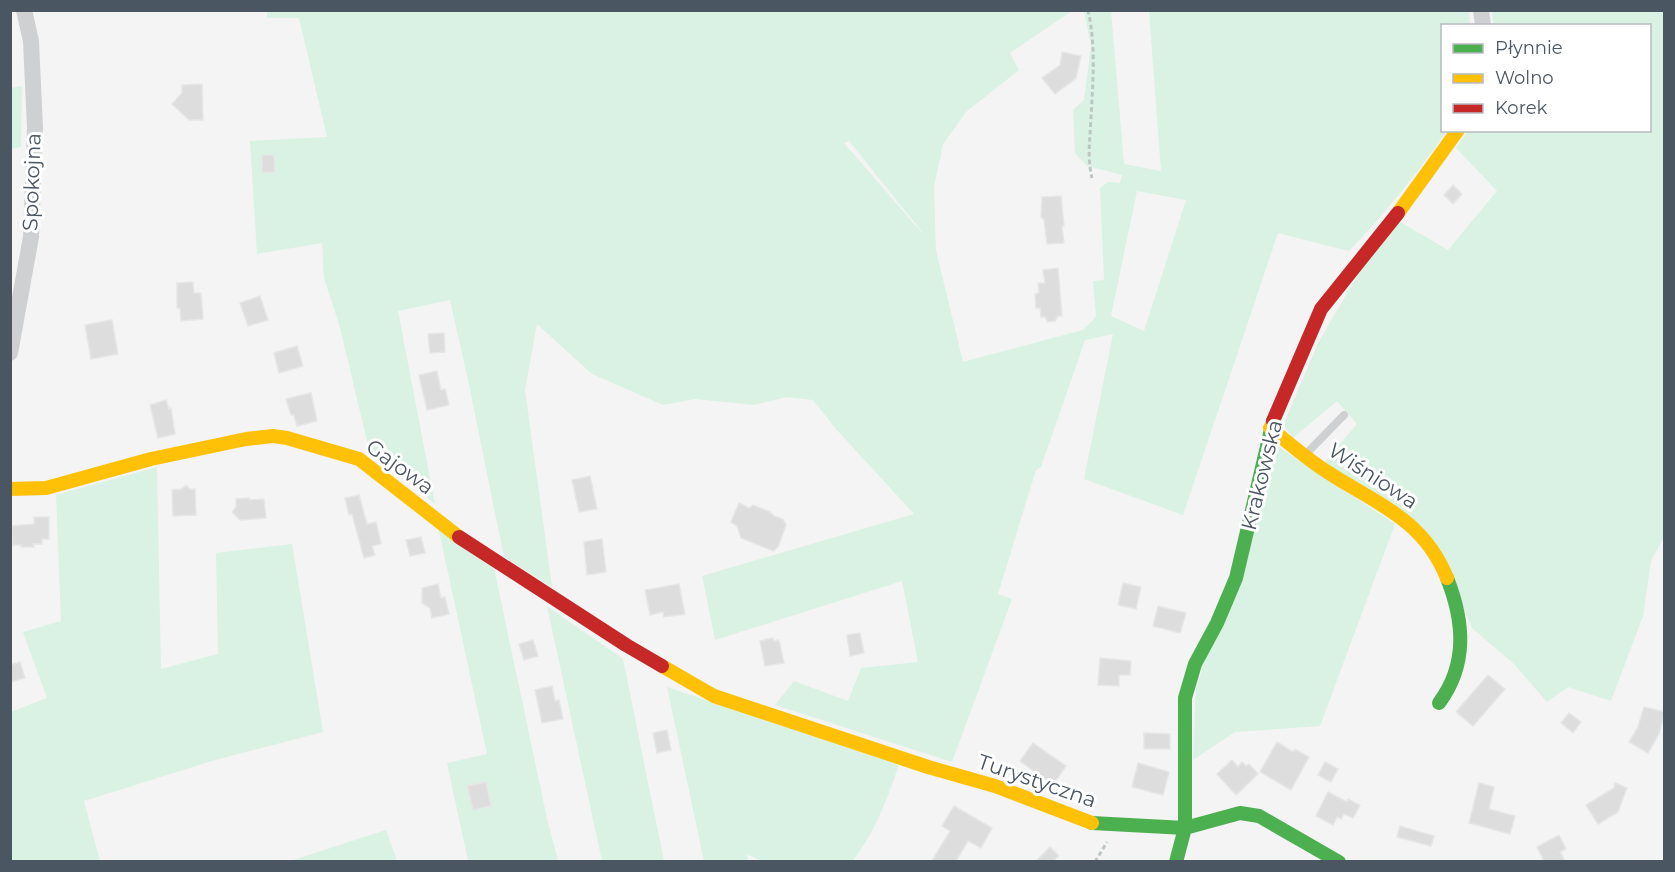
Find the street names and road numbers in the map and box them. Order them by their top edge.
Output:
street label: Spokojna [17,133,46,231]
street label: Krakowska [1236,417,1287,533]
street label: Gajowa [362,434,439,500]
street label: Wiśniowa [1324,437,1423,514]
street label: Turystyczna [975,749,1100,812]

